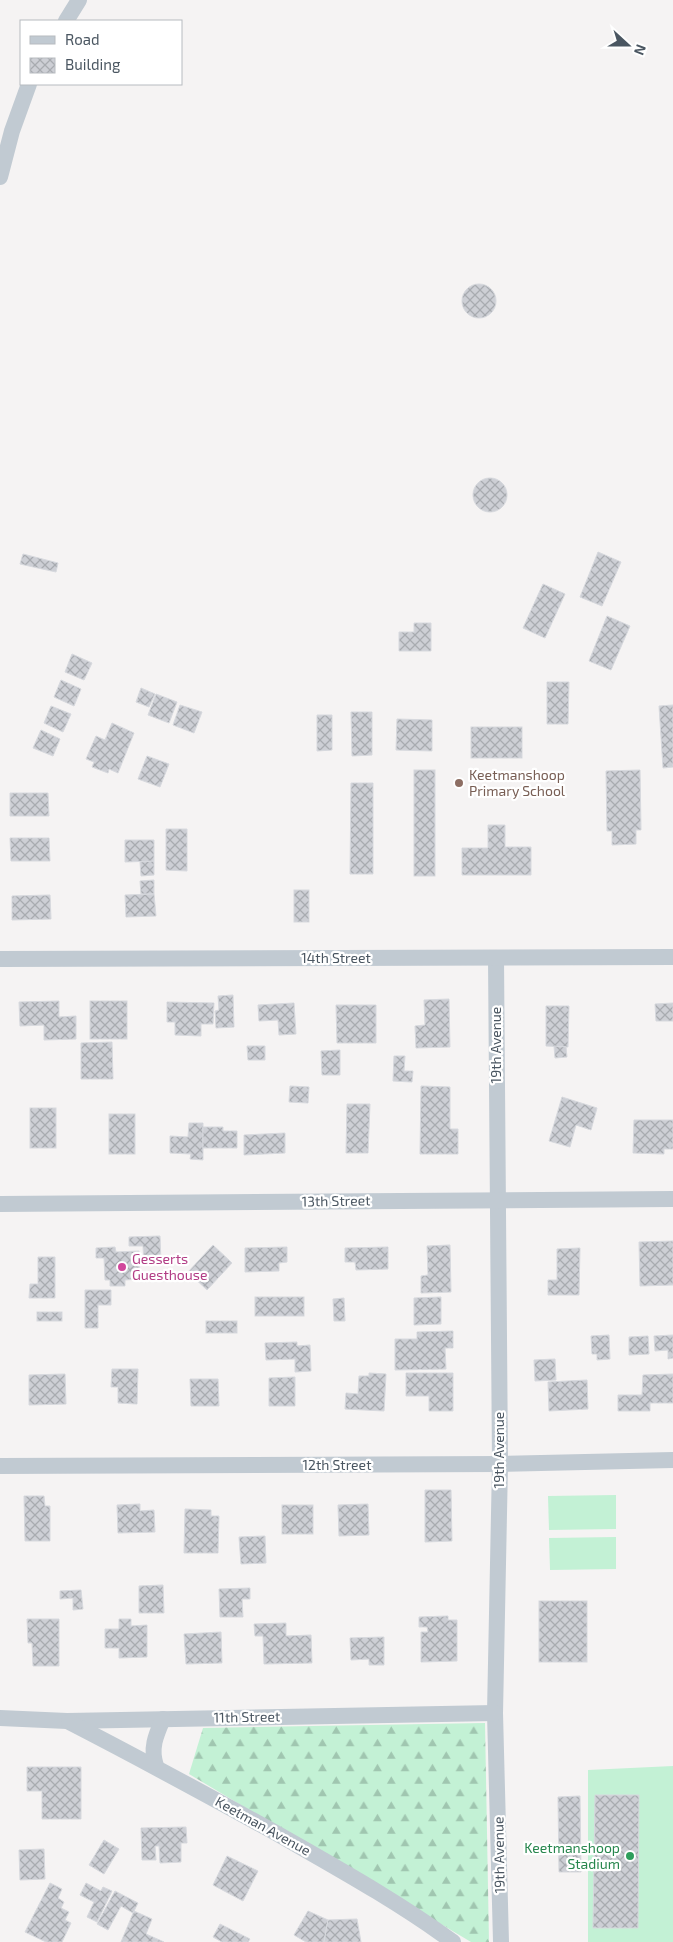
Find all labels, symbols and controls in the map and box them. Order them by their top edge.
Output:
legend [20,20,182,85]
north arrow [603,20,653,70]
text: Road [65,30,100,48]
text: N [631,42,650,58]
text: Building [65,55,121,73]
place label: Keetmanshoop Primary School [469,766,566,799]
marker: Keetmanshoop Primary School [453,777,465,789]
street label: 14th Street [301,949,371,966]
street label: 19th Avenue [487,1007,504,1083]
street label: 13th Street [301,1191,371,1210]
place label: Gesserts Guesthouse [132,1250,207,1283]
marker: Gesserts Guesthouse [116,1261,128,1273]
street label: 19th Avenue [490,1412,507,1488]
street label: 12th Street [303,1456,371,1473]
street label: 11th Street [214,1707,280,1726]
street label: Keetman Avenue [213,1792,314,1859]
street label: 19th Avenue [489,1816,508,1894]
place label: Keetmanshoop Stadium [524,1839,620,1872]
marker: Keetmanshoop Stadium [624,1850,636,1862]

